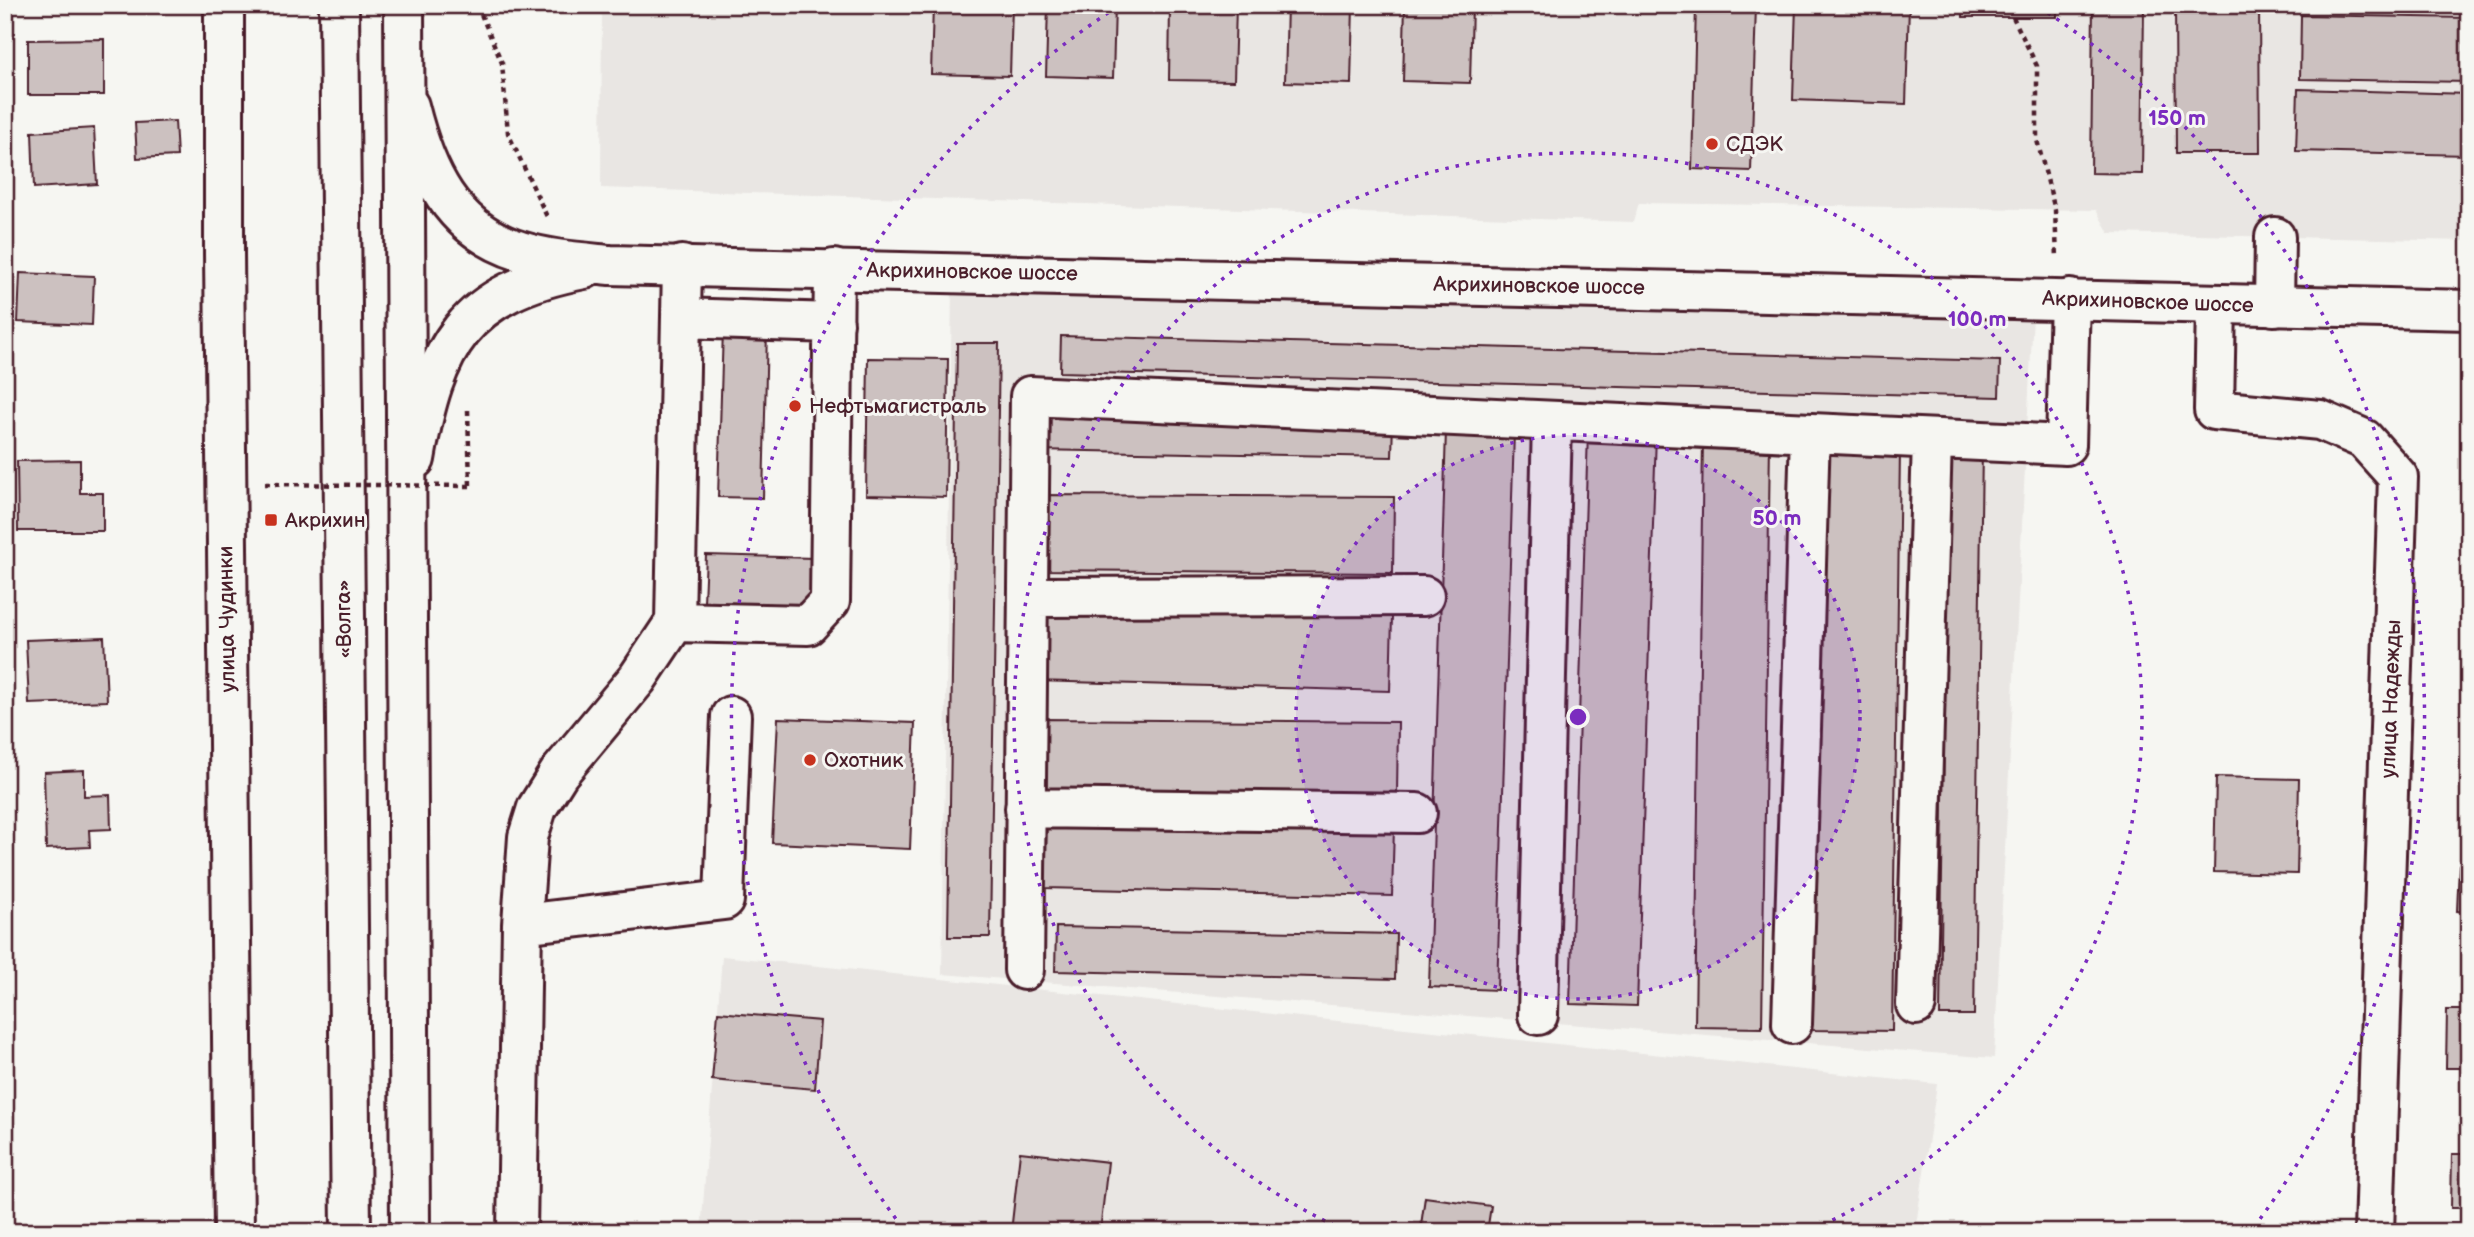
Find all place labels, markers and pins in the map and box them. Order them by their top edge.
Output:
place label: СДЭК [1726,132,1783,157]
marker: СДЭК [1704,136,1720,152]
place label: Нефтьмагистраль [809,394,987,419]
marker: Нефтьмагистраль [787,398,803,414]
place label: Акрихин [284,508,366,533]
marker: Акрихин [263,512,279,528]
centre of rings [1566,705,1590,729]
place label: Охотник [824,748,903,773]
marker: Охотник [802,752,818,768]

